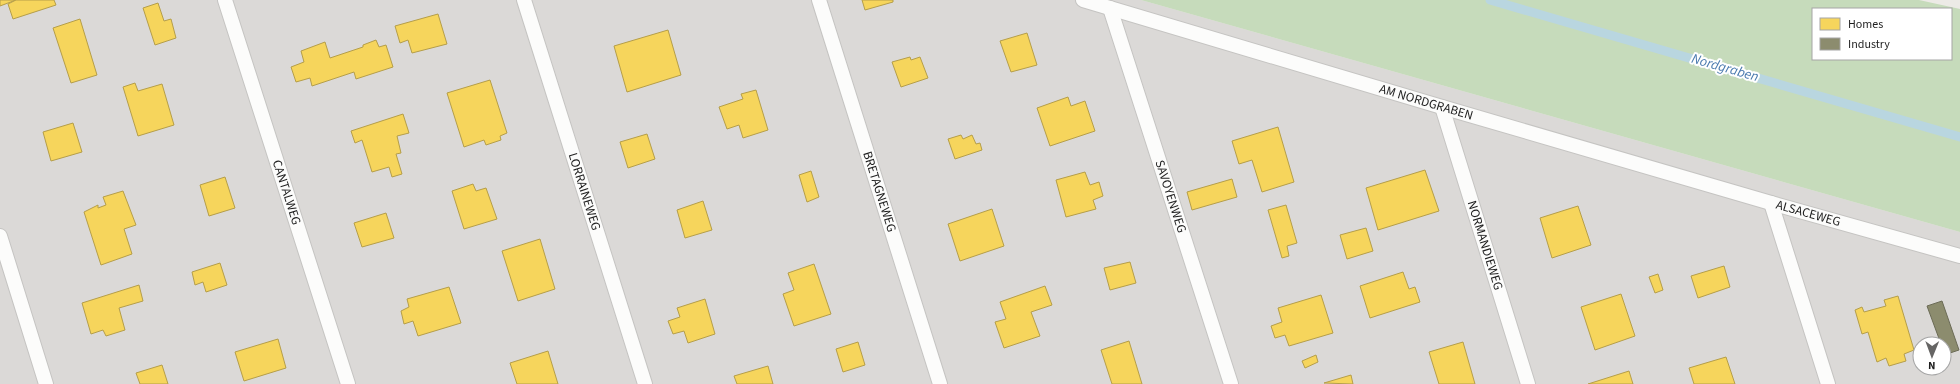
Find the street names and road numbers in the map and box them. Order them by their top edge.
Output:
street label: AM NORDGRABEN [1377,80,1475,125]
street label: BRETAGNEWEG [858,149,901,234]
street label: LORRAINEWEG [564,151,605,233]
street label: CANTALWEG [268,158,305,227]
street label: SAVOYENWEG [1151,158,1191,235]
street label: ALSACEWEG [1774,196,1843,231]
street label: NORMANDIEWEG [1463,198,1507,292]

